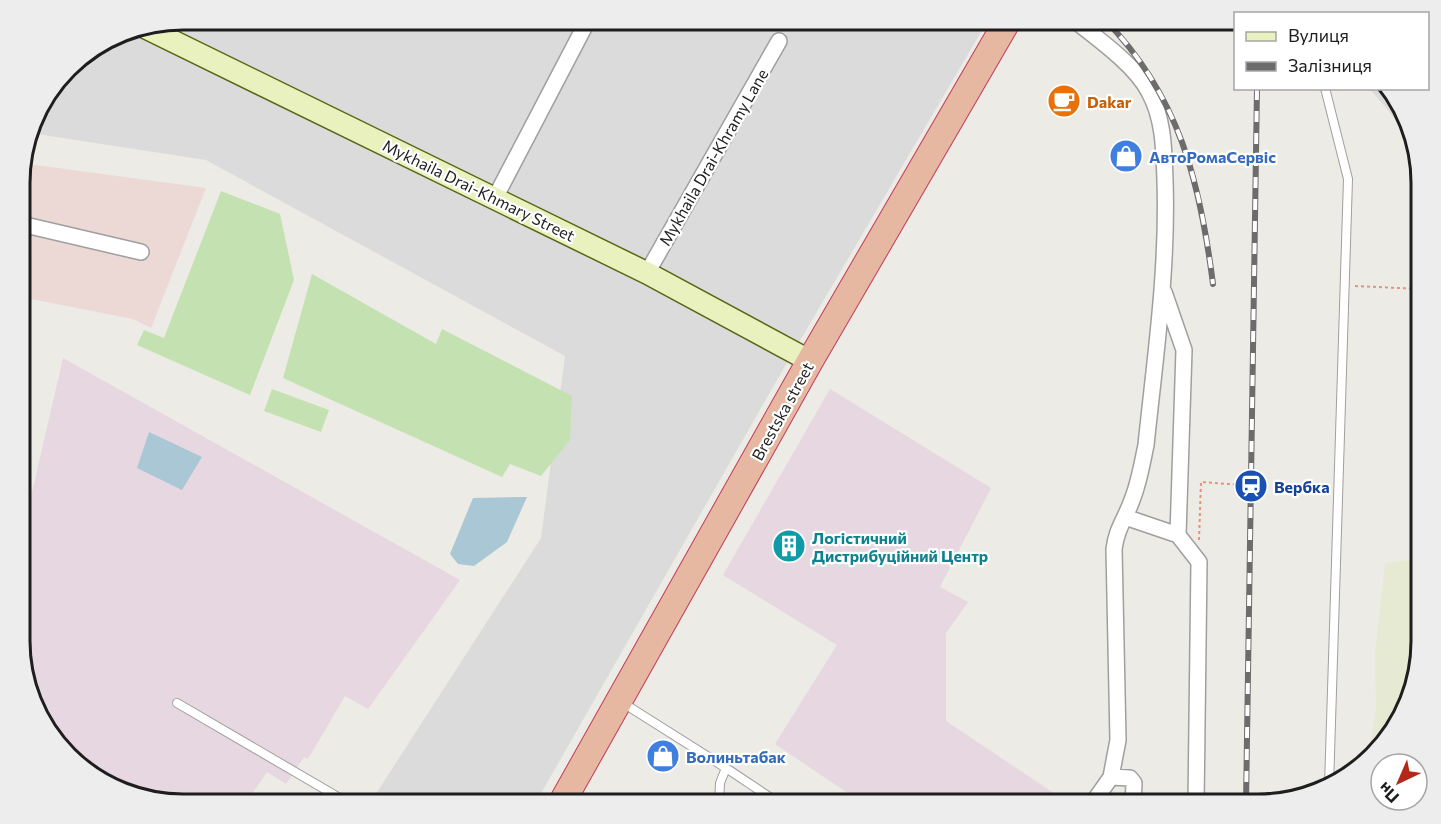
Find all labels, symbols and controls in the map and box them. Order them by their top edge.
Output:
legend [1234,12,1429,90]
text: Вулиця [1288,24,1349,46]
text: Залізниця [1288,54,1372,76]
street label: Mykhaila Drai-Khramy Lane [655,65,771,249]
cafe icon: Dakar [1046,83,1082,119]
place label: Dakar [1087,92,1132,111]
street label: Mykhaila Drai-Khmary Street [380,135,579,245]
shop icon: АвтоРомаСервіс [1108,138,1144,174]
place label: АвтоРомаСервіс [1149,147,1276,166]
street label: Brestska street [747,358,817,463]
station icon: Вербка [1233,468,1269,504]
place label: Вербка [1274,477,1330,496]
building icon: Логістичний Дистрибуційний Центр [771,528,807,564]
place label: Логістичний Дистрибуційний Центр [812,528,988,565]
shop icon: Волиньтабак [645,738,681,774]
place label: Волиньтабак [686,747,786,766]
north arrow [1369,752,1429,812]
text: Пн [1374,779,1402,807]

